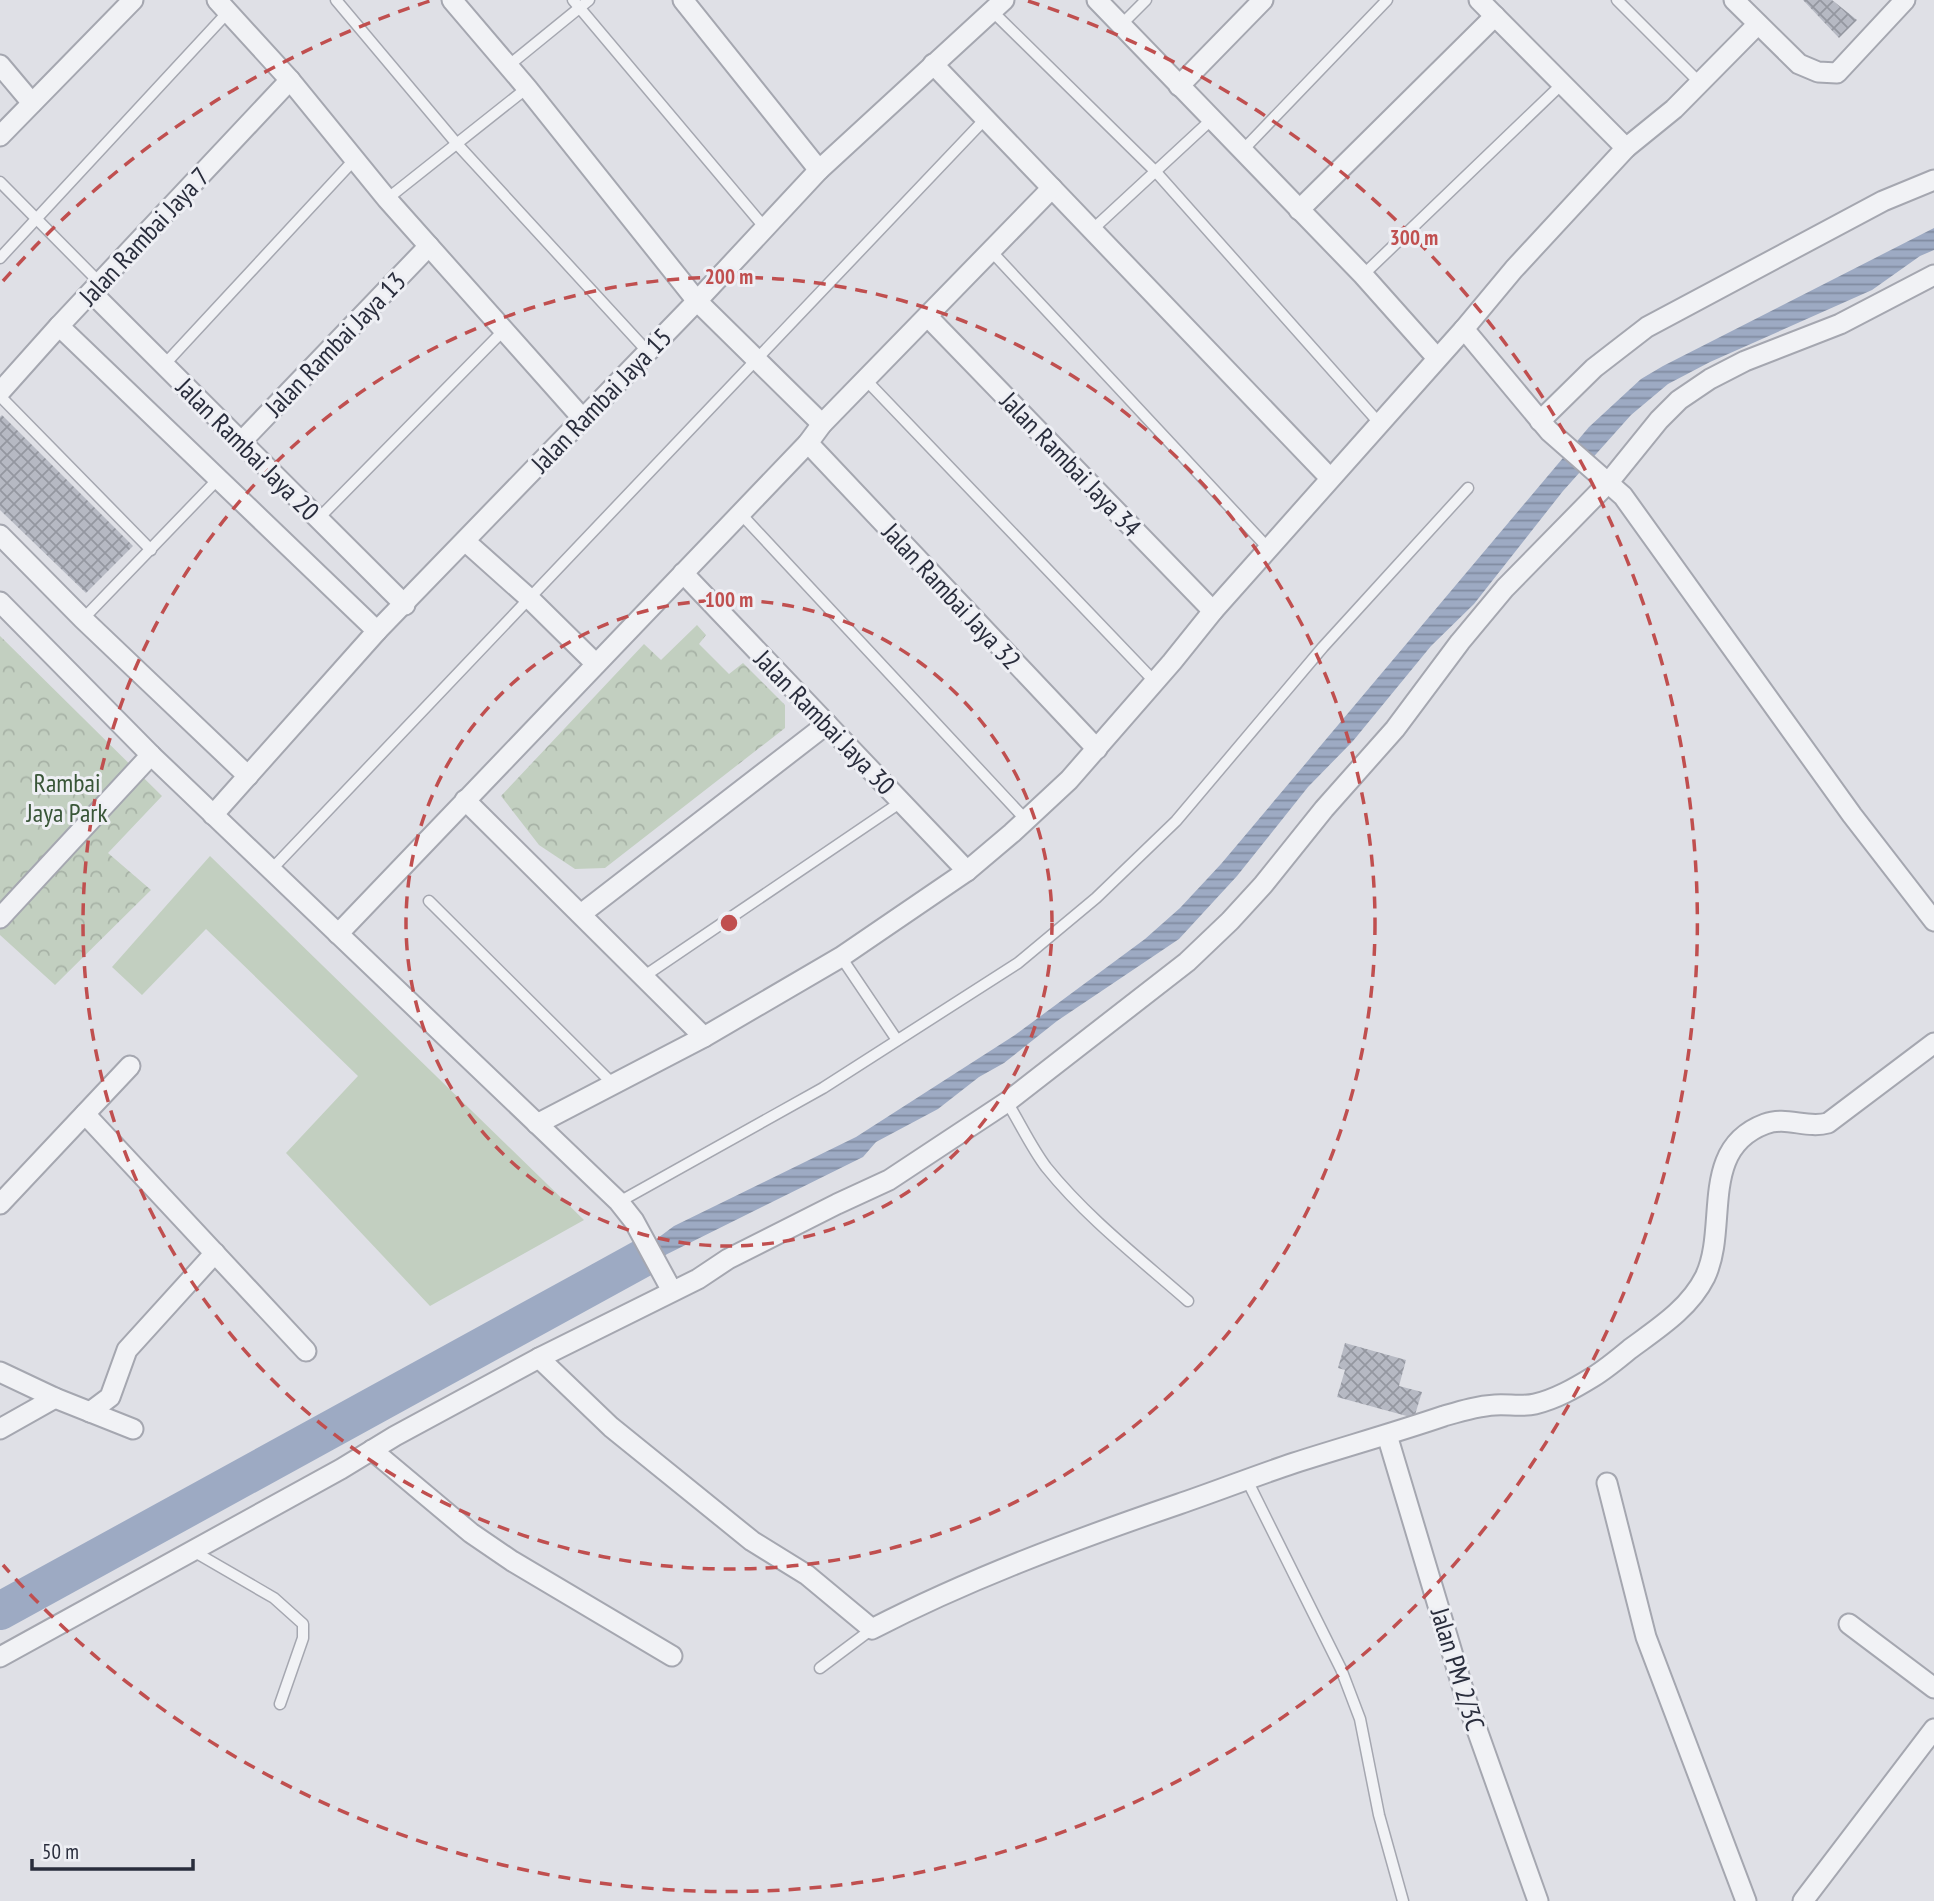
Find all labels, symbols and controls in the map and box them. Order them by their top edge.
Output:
street label: Jalan Rambai Jaya 7 [71,160,216,313]
text: 300 m [1390,224,1438,251]
text: 200 m [705,263,753,290]
street label: Jalan Rambai Jaya 13 [257,265,412,424]
street label: Jalan Rambai Jaya 15 [523,321,678,480]
street label: Jalan Rambai Jaya 20 [169,370,326,527]
street label: Jalan Rambai Jaya 34 [993,384,1149,543]
street label: Jalan Rambai Jaya 32 [875,515,1028,676]
text: 100 m [705,586,753,613]
street label: Jalan Rambai Jaya 30 [747,642,902,801]
park label: Rambai Jaya Park [26,766,108,829]
centre of rings [717,911,741,935]
street label: Jalan PM 2/3C [1423,1603,1492,1735]
scale bar [32,1828,192,1872]
text: 50 m [42,1838,79,1865]

